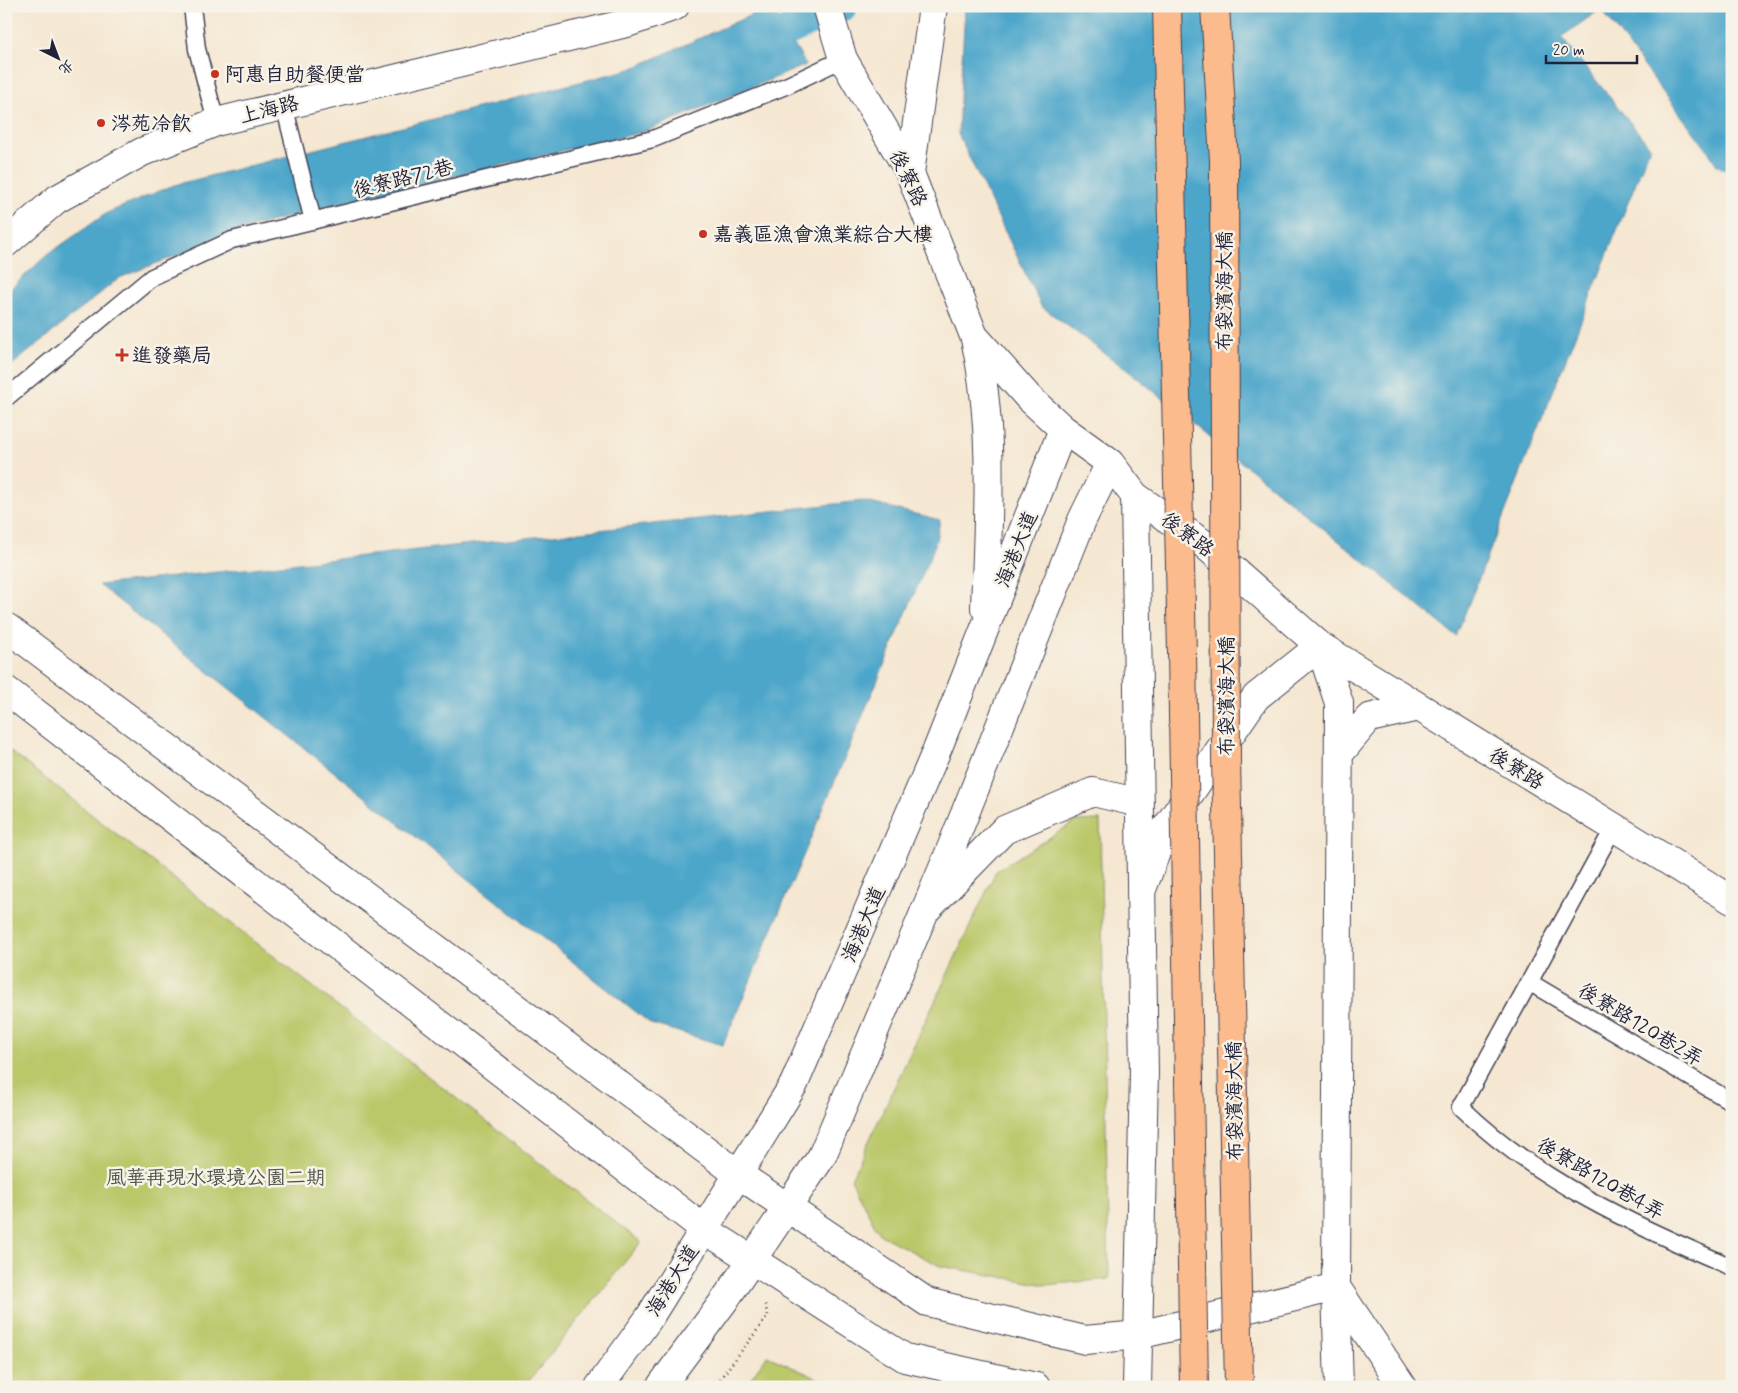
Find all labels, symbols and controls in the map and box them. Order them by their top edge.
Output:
north arrow [32,32,82,82]
scale bar [1546,32,1637,64]
text: 20 m [1553,41,1585,61]
text: 北 [55,56,77,78]
place label: 阿惠自助餐便當 [225,62,365,89]
marker: 阿惠自助餐便當 [209,68,221,80]
street label: 上海路 [237,90,303,131]
place label: 涔苑冷飲 [111,111,191,138]
marker: 涔苑冷飲 [95,117,107,129]
street label: 後寮路 [882,146,933,212]
street label: 後寮路72巷 [350,154,457,205]
place label: 嘉義區漁會漁業綜合大樓 [713,222,933,249]
marker: 嘉義區漁會漁業綜合大樓 [697,228,709,240]
street label: 布袋濱海大橋 [1212,231,1239,351]
place label: 進發藥局 [132,343,212,370]
marker: 進發藥局 [116,349,128,361]
street label: 後寮路 [1155,506,1220,565]
street label: 海港大道 [990,507,1045,592]
street label: 布袋濱海大橋 [1214,636,1241,756]
street label: 後寮路 [1484,742,1550,797]
street label: 海港大道 [836,882,892,967]
street label: 後寮路120巷2弄 [1573,977,1708,1073]
street label: 布袋濱海大橋 [1221,1041,1250,1161]
street label: 後寮路120巷4弄 [1532,1132,1669,1227]
park label: 風華再現水環境公園二期 [106,1165,326,1192]
street label: 海港大道 [641,1240,706,1322]

